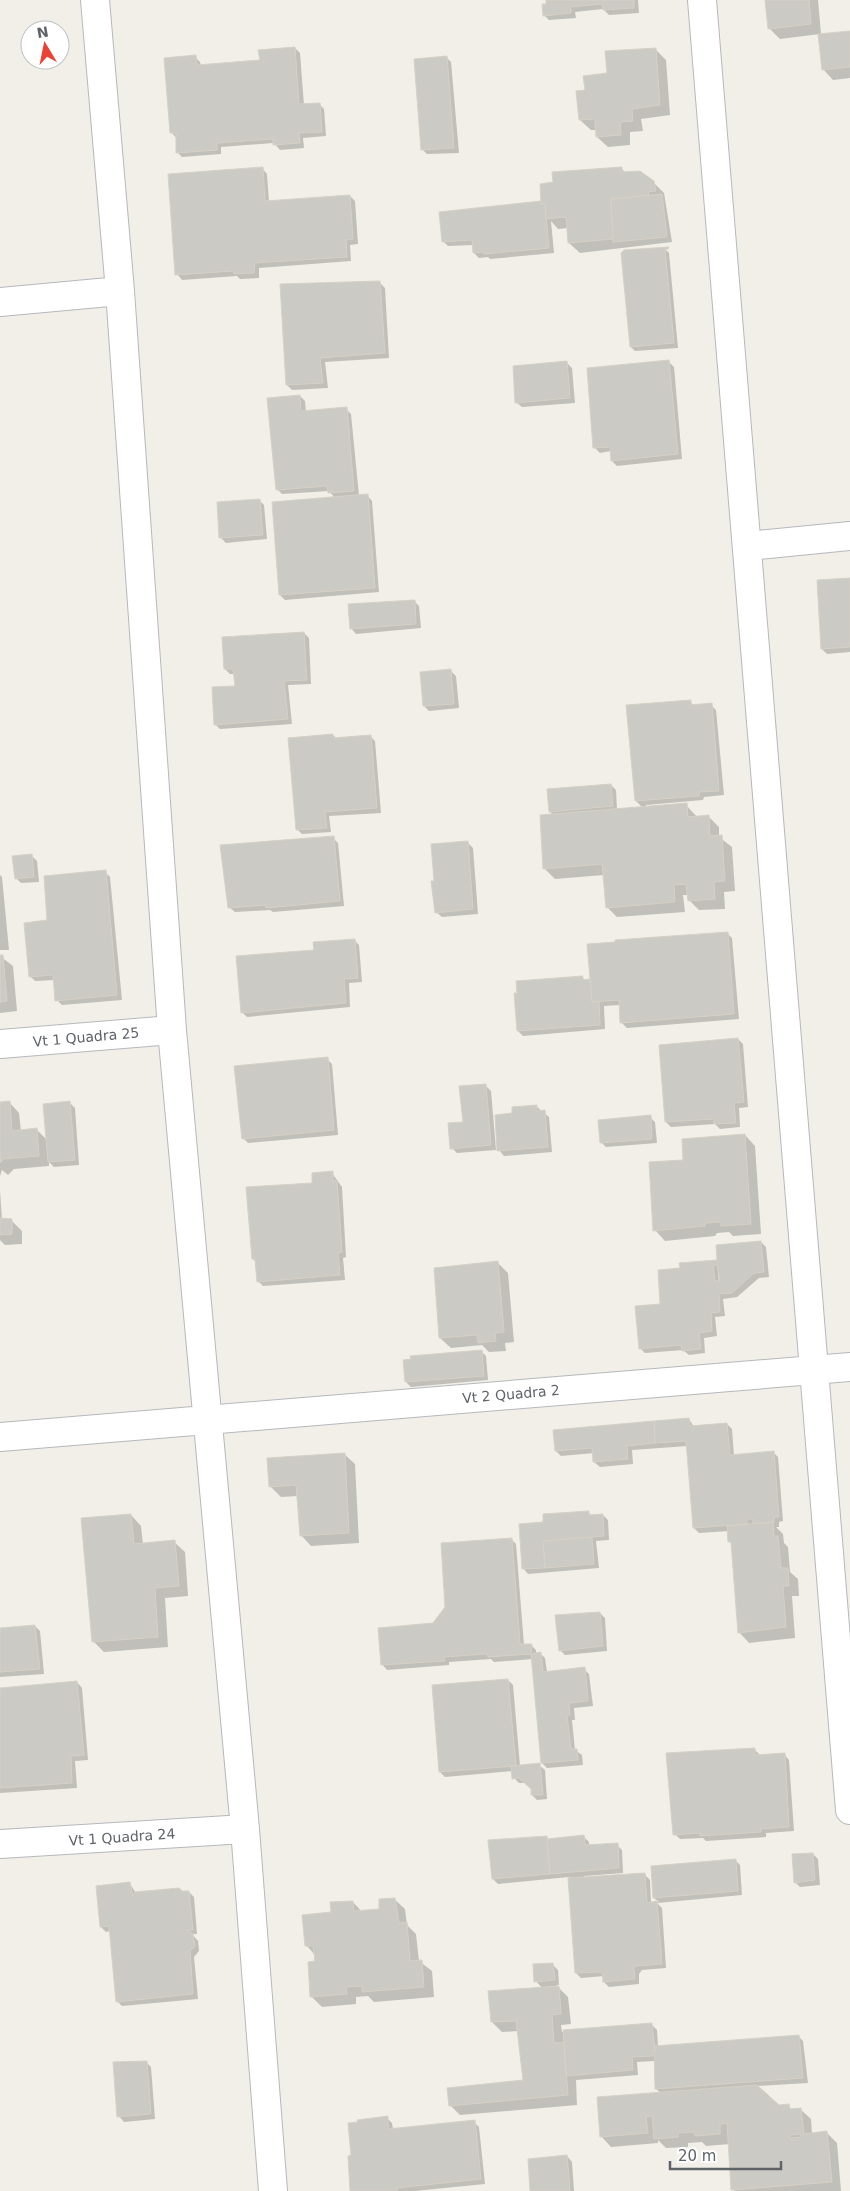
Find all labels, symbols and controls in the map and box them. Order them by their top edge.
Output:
north arrow [20,20,70,70]
text: N [36,23,50,41]
street label: Vt 1 Quadra 25 [32,1024,140,1050]
street label: Vt 2 Quadra 2 [462,1382,560,1406]
street label: Vt 1 Quadra 24 [68,1825,176,1849]
scale bar [670,2138,781,2170]
text: 20 m [678,2147,716,2165]

